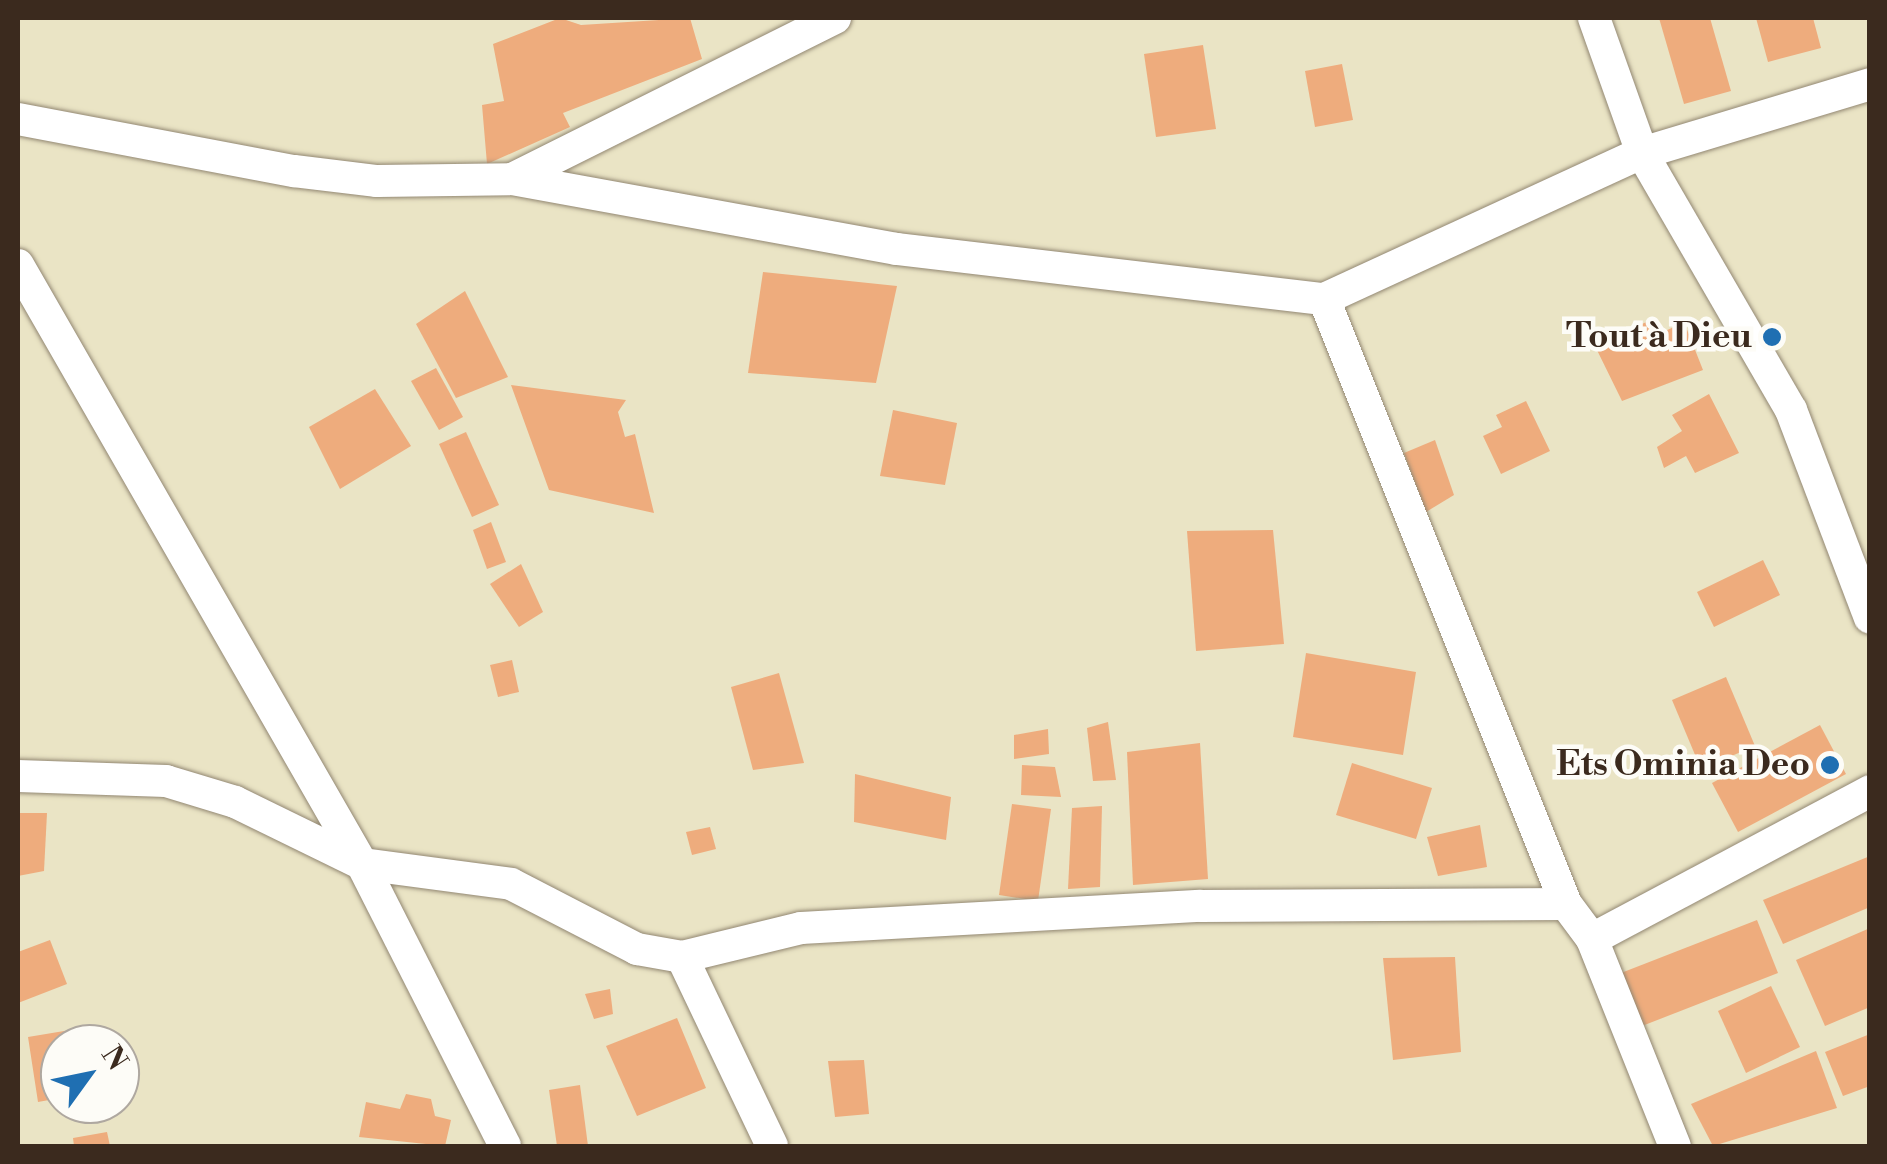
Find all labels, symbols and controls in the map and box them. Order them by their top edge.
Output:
place label: Tout à Dieu [1566,316,1752,358]
marker: Tout à Dieu [1761,326,1783,348]
place label: Ets Ominia Deo [1556,744,1810,786]
marker: Ets Ominia Deo [1819,754,1841,776]
north arrow [40,1024,140,1124]
text: N [93,1040,135,1077]

